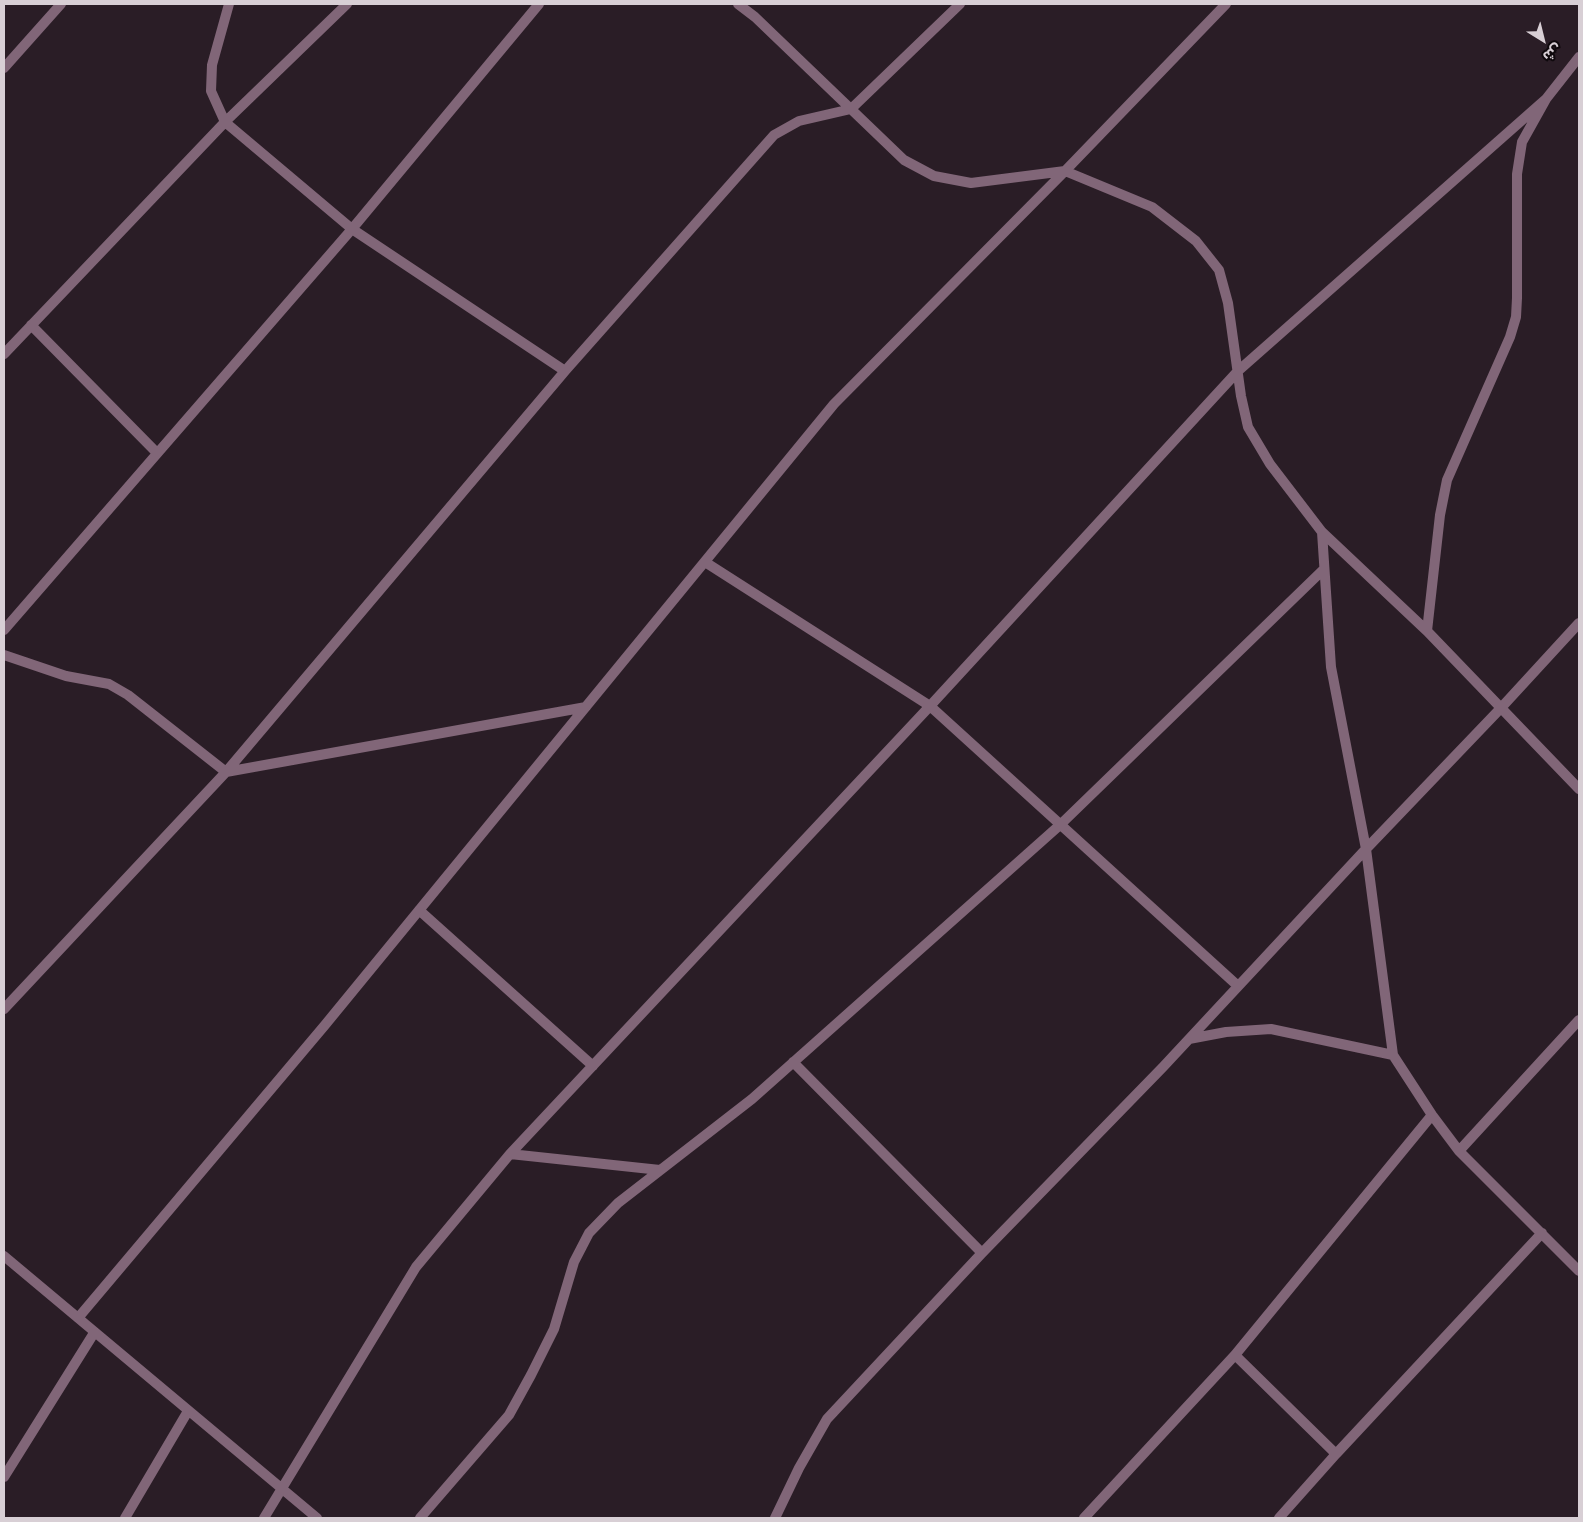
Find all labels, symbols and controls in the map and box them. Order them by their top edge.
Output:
north arrow [1518,15,1568,65]
text: ش [1538,38,1566,67]

